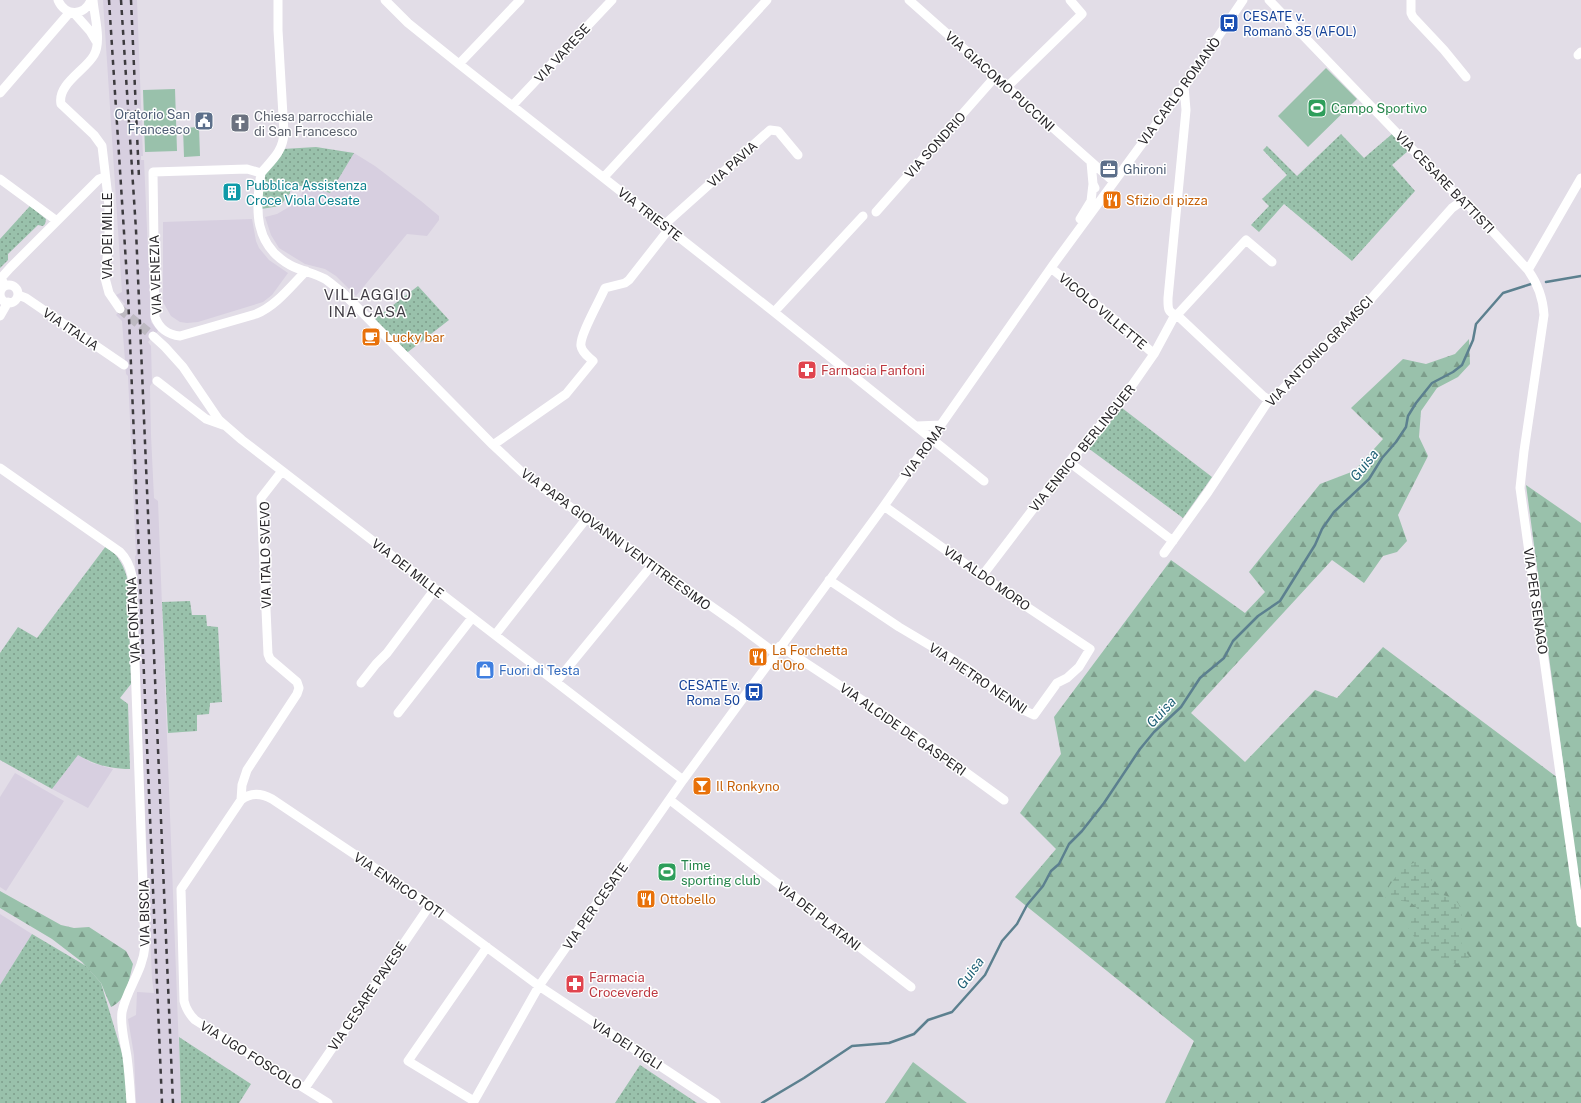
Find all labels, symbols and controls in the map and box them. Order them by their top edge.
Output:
place label: CESATE v. Romanò 35 (AFOL) [1243,9,1357,39]
bus stop icon: CESATE v. Romanò 35 (AFOL) [1218,12,1240,34]
street label: VIA VARESE [531,21,593,86]
street label: VIA GIACOMO PUCCINI [942,28,1057,134]
street label: VIA CARLO ROMANÒ [1134,34,1224,148]
sports icon: Campo Sportivo [1306,97,1328,119]
place label: Campo Sportivo [1331,101,1427,116]
place label: Oratorio San Francesco [114,107,190,137]
place label: Chiesa parrocchiale di San Francesco [254,109,373,139]
street label: VIA SONDRIO [902,109,969,181]
public building icon: Oratorio San Francesco [193,110,215,132]
church icon: Chiesa parrocchiale di San Francesco [229,112,251,134]
street label: VIA CESARE BATTISTI [1392,128,1497,236]
street label: VIA PAVIA [704,138,760,191]
office icon: Ghironi [1098,158,1120,180]
place label: Ghironi [1123,162,1166,177]
place label: Pubblica Assistenza Croce Viola Cesate [246,178,367,208]
building icon: Pubblica Assistenza Croce Viola Cesate [221,181,243,203]
street label: VIA TRIESTE [615,185,685,244]
restaurant icon: Sfizio di pizza [1101,189,1123,211]
street label: VIA DEI MILLE [100,192,115,280]
place label: Sfizio di pizza [1126,193,1208,208]
street label: VIA VENEZIA [147,235,164,315]
street label: VICOLO VILLETTE [1056,270,1150,353]
district label: VILLAGGIO INA CASA [324,286,412,320]
street label: VIA ANTONIO GRAMSCI [1263,293,1376,410]
street label: VIA ITALIA [40,305,102,354]
cafe icon: Lucky bar [360,326,382,348]
place label: Lucky bar [385,330,445,345]
pharmacy icon: Farmacia Fanfoni [796,359,818,381]
place label: Farmacia Fanfoni [821,363,925,378]
street label: VIA ENRICO BERLINGUER [1026,382,1138,515]
street label: VIA ROMA [899,421,948,481]
water label: Guisa [1347,446,1381,484]
street label: VIA PAPA GIOVANNI VENTITREESIMO [518,465,714,613]
street label: VIA ITALO SVEVO [257,501,274,609]
street label: VIA DEI MILLE [369,536,447,601]
street label: VIA ALDO MORO [940,543,1033,614]
street label: VIA PER SENAGO [1521,547,1550,655]
street label: VIA FONTANA [124,576,143,664]
street label: VIA PIETRO NENNI [926,640,1030,717]
place label: La Forchetta d'Oro [772,643,848,673]
restaurant icon: La Forchetta d'Oro [747,646,769,668]
shop icon: Fuori di Testa [474,659,496,681]
place label: Fuori di Testa [499,663,580,678]
place label: CESATE v. Roma 50 [679,678,740,708]
street label: VIA ALCIDE DE GASPERI [837,680,969,779]
bus stop icon: CESATE v. Roma 50 [743,681,765,703]
water label: Guisa [1143,694,1179,730]
bar icon: Il Ronkyno [691,775,713,797]
place label: Il Ronkyno [716,779,780,794]
street label: VIA ENRICO TOTI [351,850,447,921]
place label: Time sporting club [681,858,761,888]
street label: VIA PER CESATE [560,860,631,953]
sports icon: Time sporting club [656,861,678,883]
street label: VIA BISCIA [136,879,153,947]
street label: VIA DEI PLATANI [774,879,864,954]
restaurant icon: Ottobello [635,888,657,910]
place label: Ottobello [660,892,716,907]
street label: VIA CESARE PAVESE [325,939,410,1054]
water label: Guisa [953,954,987,992]
place label: Farmacia Croceverde [589,970,658,1000]
pharmacy icon: Farmacia Croceverde [564,973,586,995]
street label: VIA DEI TIGLI [589,1016,665,1073]
street label: VIA UGO FOSCOLO [197,1018,304,1093]

